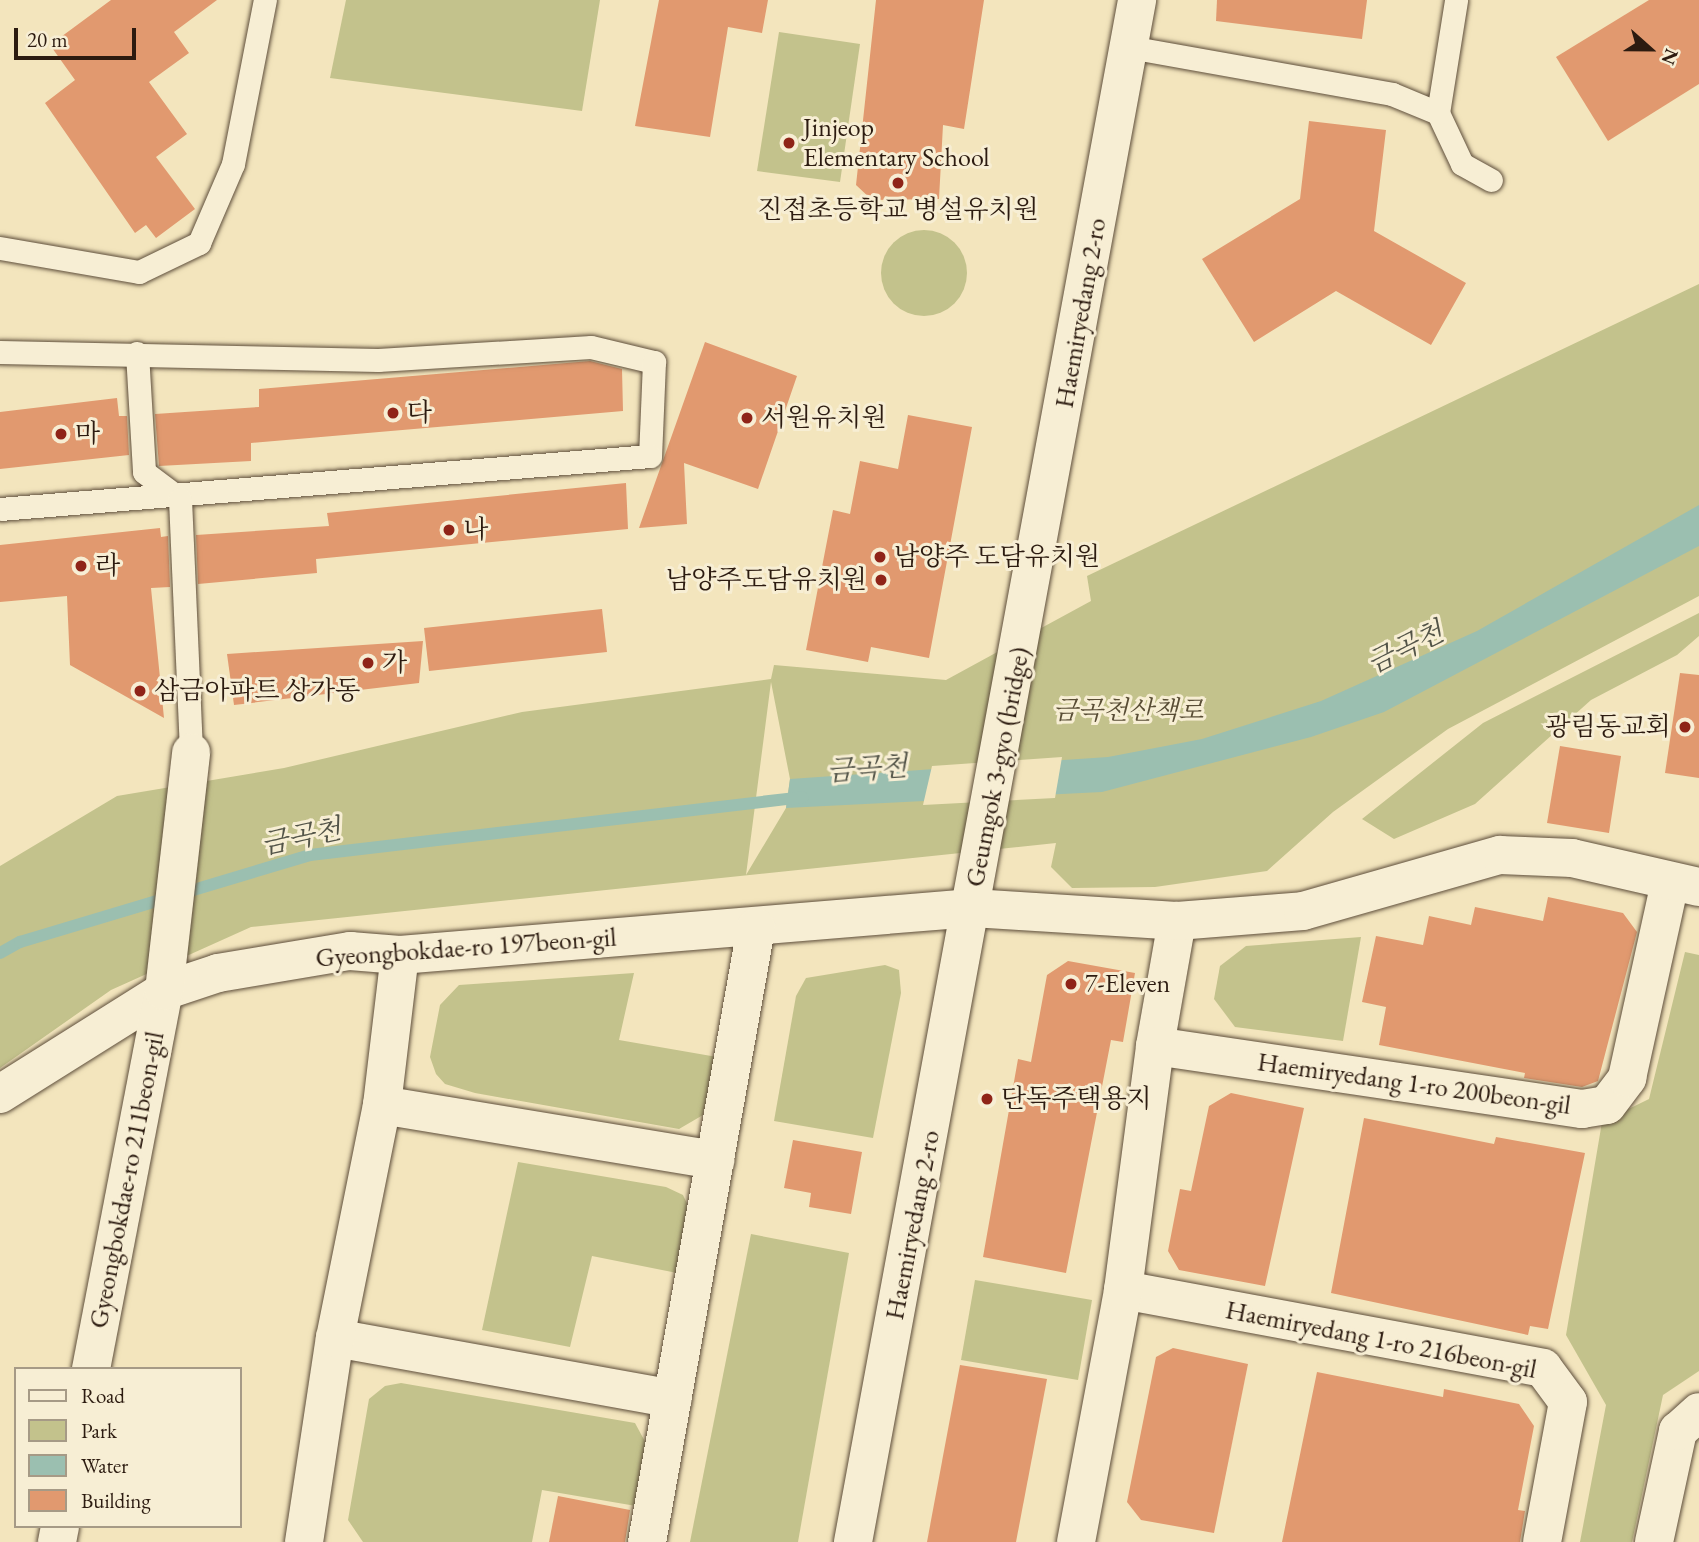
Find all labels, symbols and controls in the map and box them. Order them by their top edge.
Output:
scale bar [18,14,140,58]
north arrow [1615,14,1685,84]
text: 20 m [27,26,68,53]
text: N [1656,45,1684,68]
place label: Jinjeop Elementary School [803,112,990,174]
marker: Jinjeop Elementary School [781,135,797,151]
marker: 진접초등학교 병설유치원 [890,175,906,191]
place label: 진접초등학교 병설유치원 [757,194,1039,226]
street label: Haemiryedang 2-ro [1049,216,1113,410]
place label: 다 [407,397,432,429]
place label: 서원유치원 [761,402,887,434]
marker: 다 [385,405,401,421]
marker: 서원유치원 [739,410,755,426]
place label: 마 [75,418,100,450]
marker: 마 [53,426,69,442]
place label: 나 [463,514,488,546]
marker: 나 [441,522,457,538]
place label: 남양주 도담유치원 [894,541,1100,573]
marker: 남양주 도담유치원 [872,549,888,565]
place label: 라 [95,550,120,582]
marker: 라 [73,558,89,574]
place label: 남양주도담유치원 [666,564,867,596]
marker: 남양주도담유치원 [873,572,889,588]
water label: 금곡천 [1361,614,1449,680]
street label: Geumgok 3-gyo (bridge) [959,645,1037,889]
place label: 가 [382,647,407,679]
marker: 가 [360,655,376,671]
place label: 삼금아파트 상가동 [154,675,360,707]
marker: 삼금아파트 상가동 [132,683,148,699]
park label: 금곡천산책로 [1053,695,1203,727]
place label: 광림동교회 [1545,711,1671,743]
marker: 광림동교회 [1677,719,1693,735]
water label: 금곡천 [825,748,909,788]
water label: 금곡천 [258,811,344,861]
street label: Gyeongbokdae-ro 197beon-gil [315,922,617,974]
place label: 7-Eleven [1085,968,1170,1000]
marker: 7-Eleven [1063,976,1079,992]
street label: Gyeongbokdae-ro 211beon-gil [83,1029,171,1331]
street label: Haemiryedang 1-ro 200beon-gil [1255,1047,1573,1121]
place label: 단독주택용지 [1001,1083,1152,1115]
marker: 단독주택용지 [979,1091,995,1107]
street label: Haemiryedang 2-ro [879,1128,947,1322]
street label: Haemiryedang 1-ro 216beon-gil [1223,1295,1539,1385]
legend [14,1367,242,1528]
text: Road [81,1382,125,1409]
text: Park [81,1417,117,1444]
text: Water [81,1452,128,1479]
text: Building [81,1487,151,1514]

